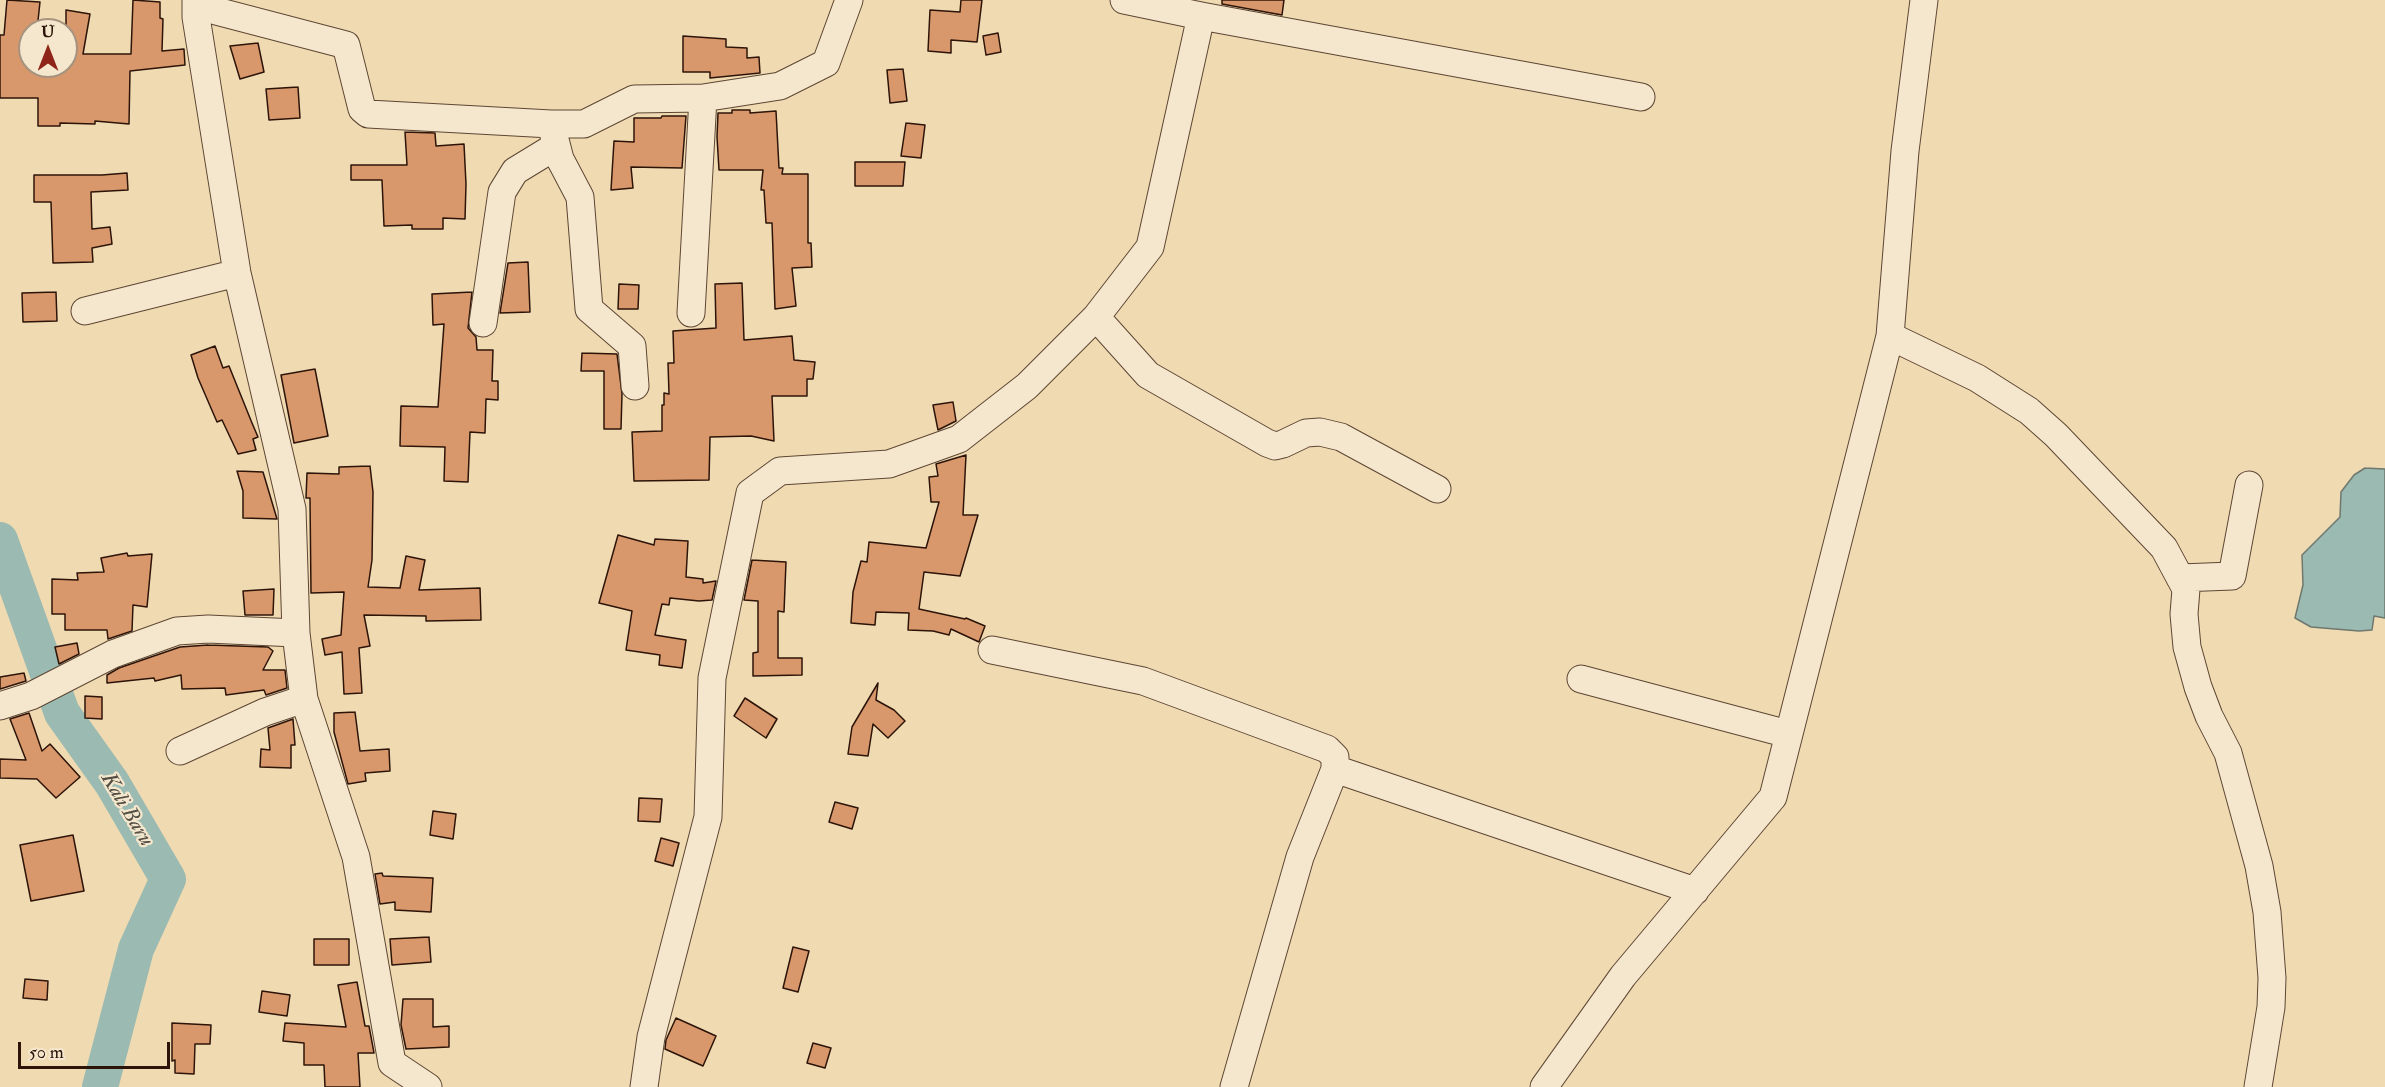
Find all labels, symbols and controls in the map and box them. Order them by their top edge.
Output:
north arrow [18,18,78,78]
text: U [41,22,55,42]
water label: Kali Baru [94,769,158,851]
scale bar [21,1030,172,1068]
text: 50 m [29,1041,64,1064]

